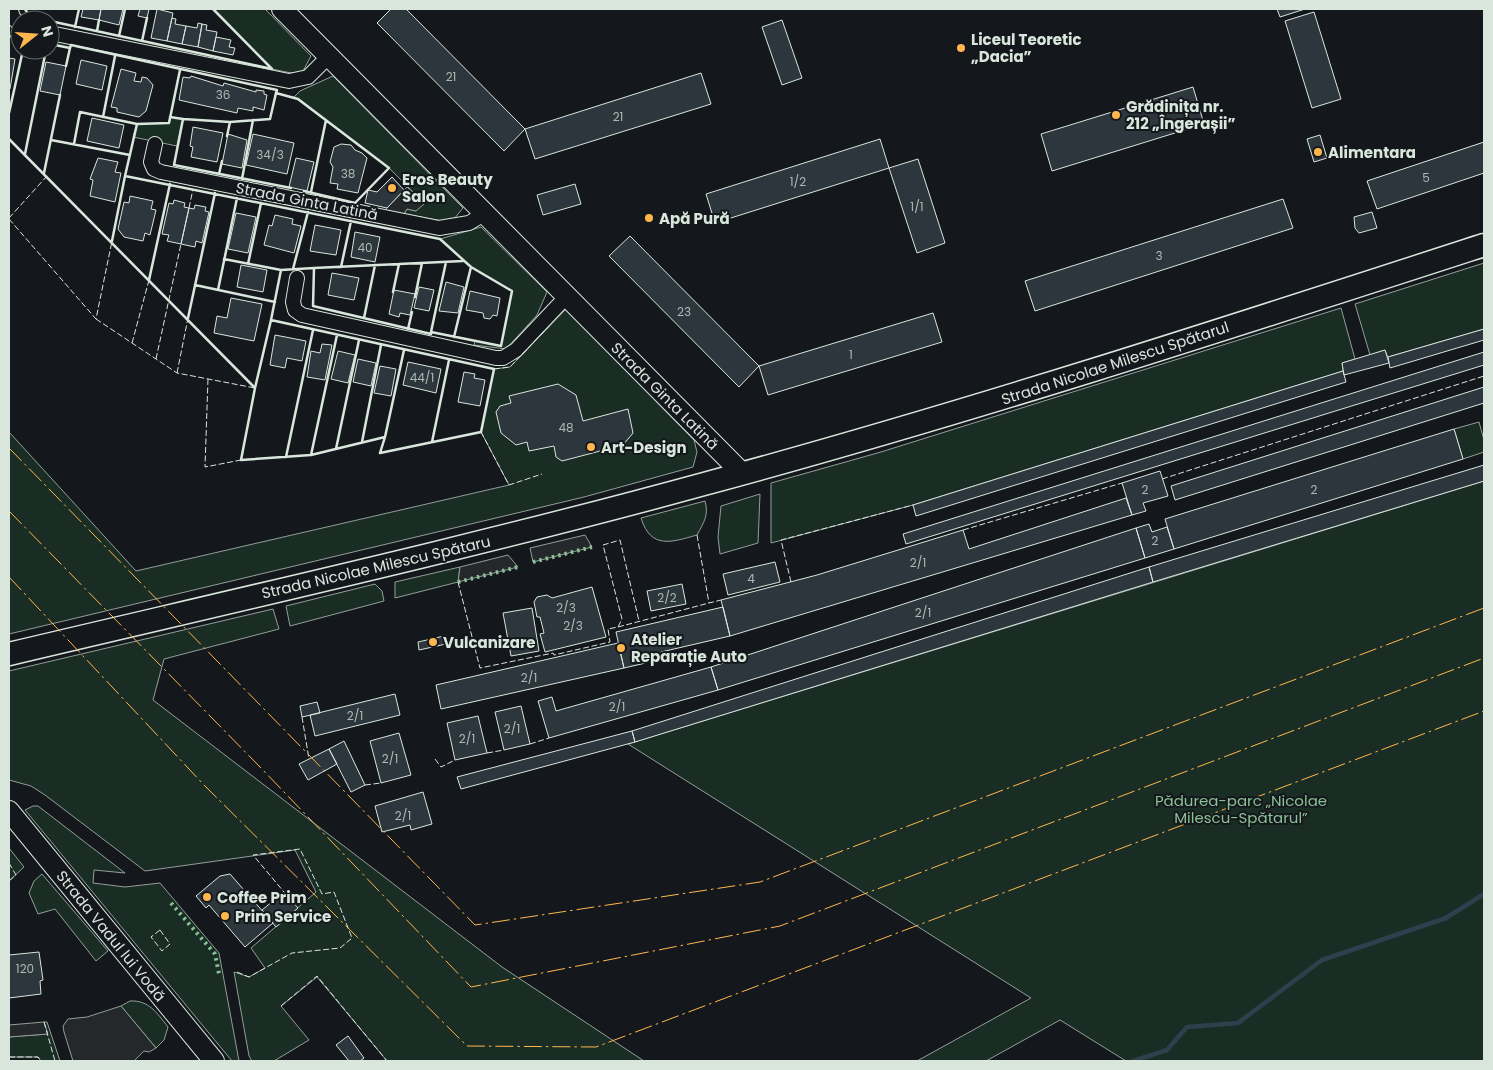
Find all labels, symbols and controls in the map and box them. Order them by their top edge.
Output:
north arrow [10,10,60,60]
text: N [36,23,59,39]
place label: Liceul Teoretic „Dacia” [971,29,1082,67]
marker: Liceul Teoretic „Dacia” [955,42,967,54]
house number: 21 [446,68,456,85]
house number: 36 [216,86,230,103]
place label: Grădinița nr. 212 „Îngerașii” [1126,96,1236,135]
house number: 21 [613,108,623,125]
marker: Grădinița nr. 212 „Îngerașii” [1110,109,1122,121]
place label: Alimentara [1328,142,1416,163]
house number: 34/3 [256,146,284,163]
marker: Alimentara [1312,146,1324,158]
house number: 38 [341,165,355,182]
place label: Eros Beauty Salon [402,169,493,207]
house number: 5 [1422,169,1430,186]
house number: 1/2 [790,173,806,190]
street label: Strada Ginta Latină [234,177,380,225]
marker: Eros Beauty Salon [386,182,398,194]
house number: 1/1 [910,198,924,215]
place label: Apă Pură [659,208,730,229]
marker: Apă Pură [643,212,655,224]
house number: 40 [357,239,373,256]
house number: 3 [1155,247,1163,264]
house number: 23 [677,303,691,320]
street label: Strada Nicolae Milescu Spătarul [999,316,1231,410]
street label: Strada Ginta Latină [607,338,723,454]
house number: 1 [849,346,853,363]
house number: 44/1 [410,369,434,386]
house number: 48 [558,419,574,436]
place label: Art-Design [601,437,687,458]
marker: Art-Design [585,441,597,453]
house number: 2 [1142,481,1149,498]
house number: 2 [1311,481,1318,498]
street label: Strada Nicolae Milescu Spătaru [259,530,493,604]
house number: 2 [1152,532,1159,549]
house number: 2/1 [910,554,926,571]
house number: 4 [747,570,755,587]
house number: 2/2 [657,589,677,606]
house number: 2/3 [556,599,576,616]
house number: 2/1 [915,604,931,621]
house number: 2/3 [563,617,583,634]
place label: Atelier Reparație Auto [631,629,747,668]
place label: Vulcanizare [443,632,536,653]
marker: Vulcanizare [427,636,439,648]
marker: Atelier Reparație Auto [615,642,627,654]
house number: 2/1 [521,669,537,686]
house number: 2/1 [609,698,625,715]
house number: 2/1 [347,707,363,724]
house number: 2/1 [504,720,520,737]
house number: 2/1 [459,730,475,747]
house number: 2/1 [382,750,398,767]
park label: Pădurea-parc „Nicolae Milescu-Spătarul” [1155,790,1327,828]
house number: 2/1 [395,807,411,824]
street label: Strada Vadul lui Vodă [52,866,170,1006]
place label: Coffee Prim [217,887,307,908]
marker: Coffee Prim [201,891,213,903]
place label: Prim Service [235,906,331,927]
marker: Prim Service [219,910,231,922]
house number: 120 [16,960,34,977]

